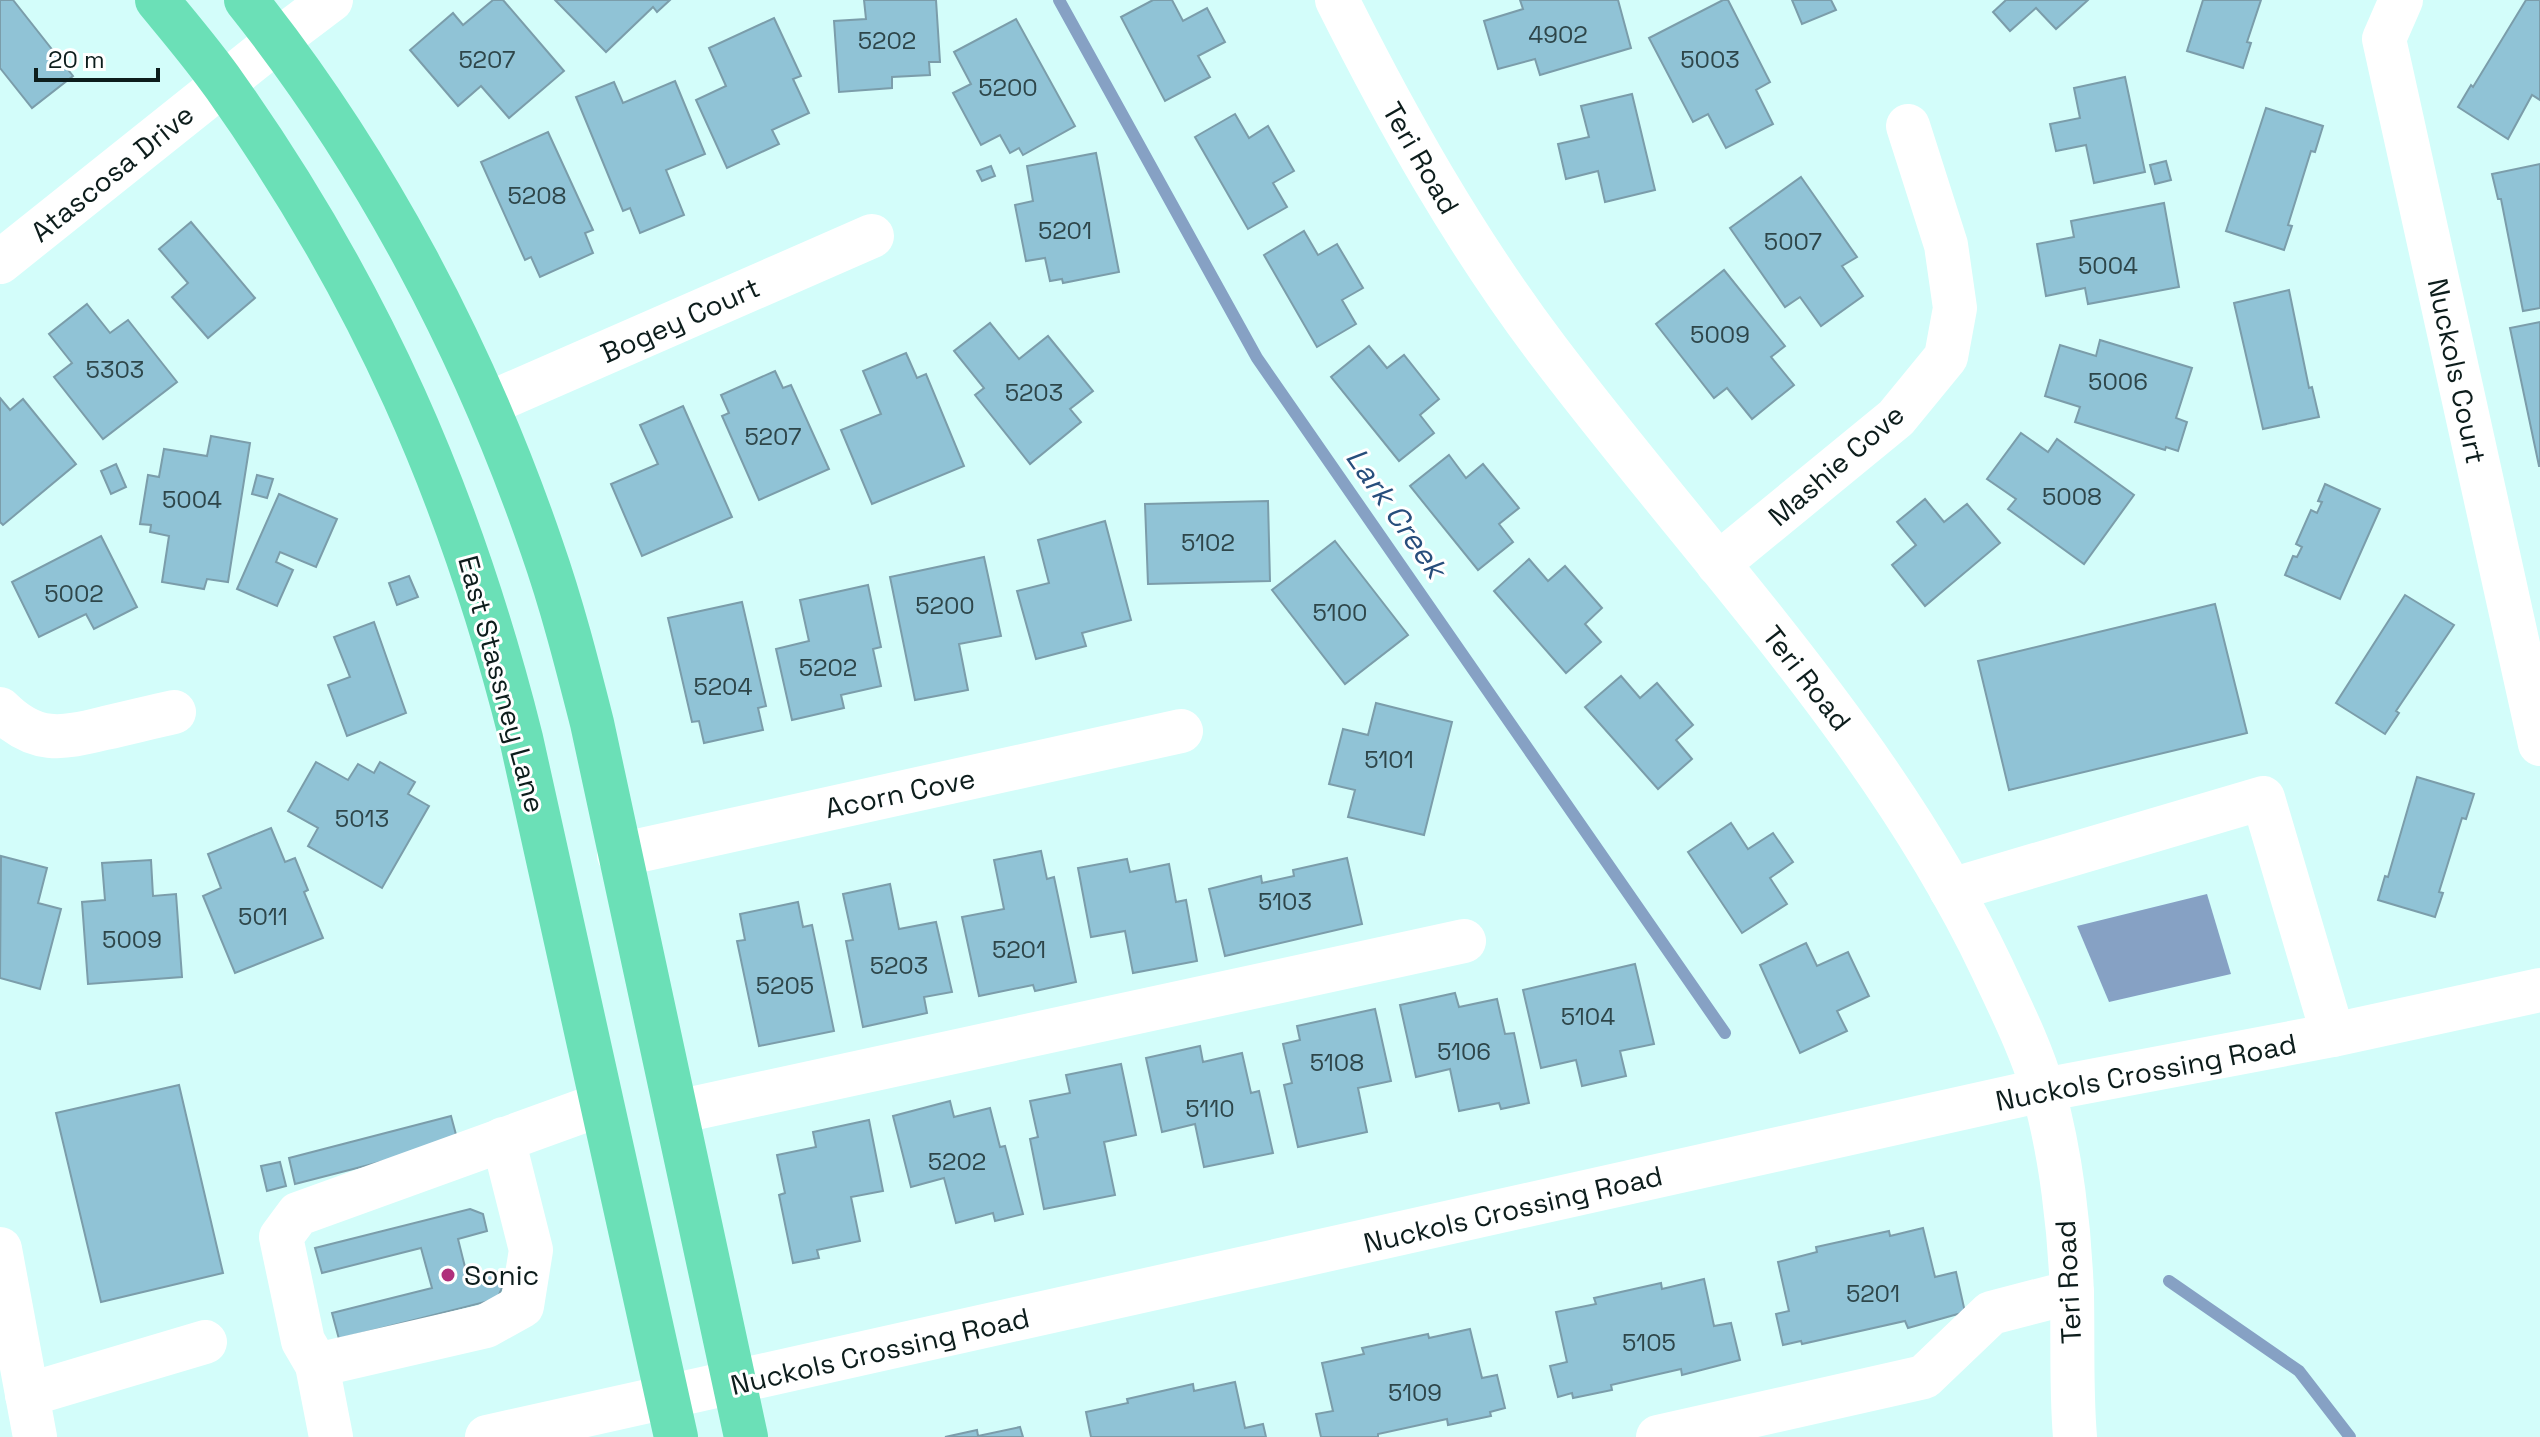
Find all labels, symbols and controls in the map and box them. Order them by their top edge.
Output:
house number: 4902 [1528,19,1588,50]
house number: 5202 [858,25,916,56]
scale bar [36,32,158,82]
text: 20 m [48,44,105,75]
house number: 5207 [458,44,516,75]
house number: 5003 [1680,44,1740,75]
house number: 5200 [978,72,1038,103]
street label: Teri Road [1375,95,1467,221]
street label: Atascosa Drive [23,96,201,250]
house number: 5208 [508,180,567,211]
house number: 5201 [1038,215,1092,246]
house number: 5007 [1764,226,1822,257]
house number: 5004 [2078,250,2138,281]
street label: Bogey Court [595,269,765,371]
street label: Nuckols Court [2420,275,2494,467]
house number: 5009 [1690,319,1750,350]
house number: 5303 [86,354,144,385]
house number: 5006 [2088,366,2148,397]
house number: 5203 [1005,377,1063,408]
street label: Mashie Cove [1761,396,1911,534]
house number: 5207 [744,421,802,452]
water label: Lark Creek [1337,440,1457,588]
house number: 5008 [2042,481,2102,512]
house number: 5004 [162,484,222,515]
house number: 5102 [1181,527,1235,558]
street label: East Stassney Lane [450,551,554,817]
house number: 5002 [44,578,104,609]
house number: 5200 [915,590,975,621]
house number: 5100 [1313,597,1367,628]
street label: Teri Road [1755,618,1859,738]
house number: 5202 [799,652,857,683]
house number: 5204 [693,671,753,702]
house number: 5101 [1364,744,1414,775]
street label: Acorn Cove [822,760,978,826]
house number: 5013 [335,803,389,834]
house number: 5103 [1258,886,1312,917]
house number: 5011 [238,901,288,932]
house number: 5009 [102,924,162,955]
house number: 5201 [992,934,1046,965]
house number: 5203 [870,950,928,981]
house number: 5205 [756,970,814,1001]
house number: 5104 [1561,1001,1615,1032]
street label: Nuckols Crossing Road [1993,1025,2299,1119]
house number: 5106 [1437,1036,1491,1067]
house number: 5108 [1310,1047,1364,1078]
house number: 5110 [1185,1093,1235,1124]
house number: 5202 [928,1146,986,1177]
street label: Nuckols Crossing Road [1360,1157,1666,1261]
street label: Teri Road [2047,1219,2089,1345]
place label: Sonic [464,1257,539,1293]
marker: Sonic [439,1266,457,1284]
house number: 5201 [1846,1278,1900,1309]
street label: Nuckols Crossing Road [727,1299,1033,1403]
house number: 5105 [1622,1327,1676,1358]
house number: 5109 [1388,1377,1442,1408]

